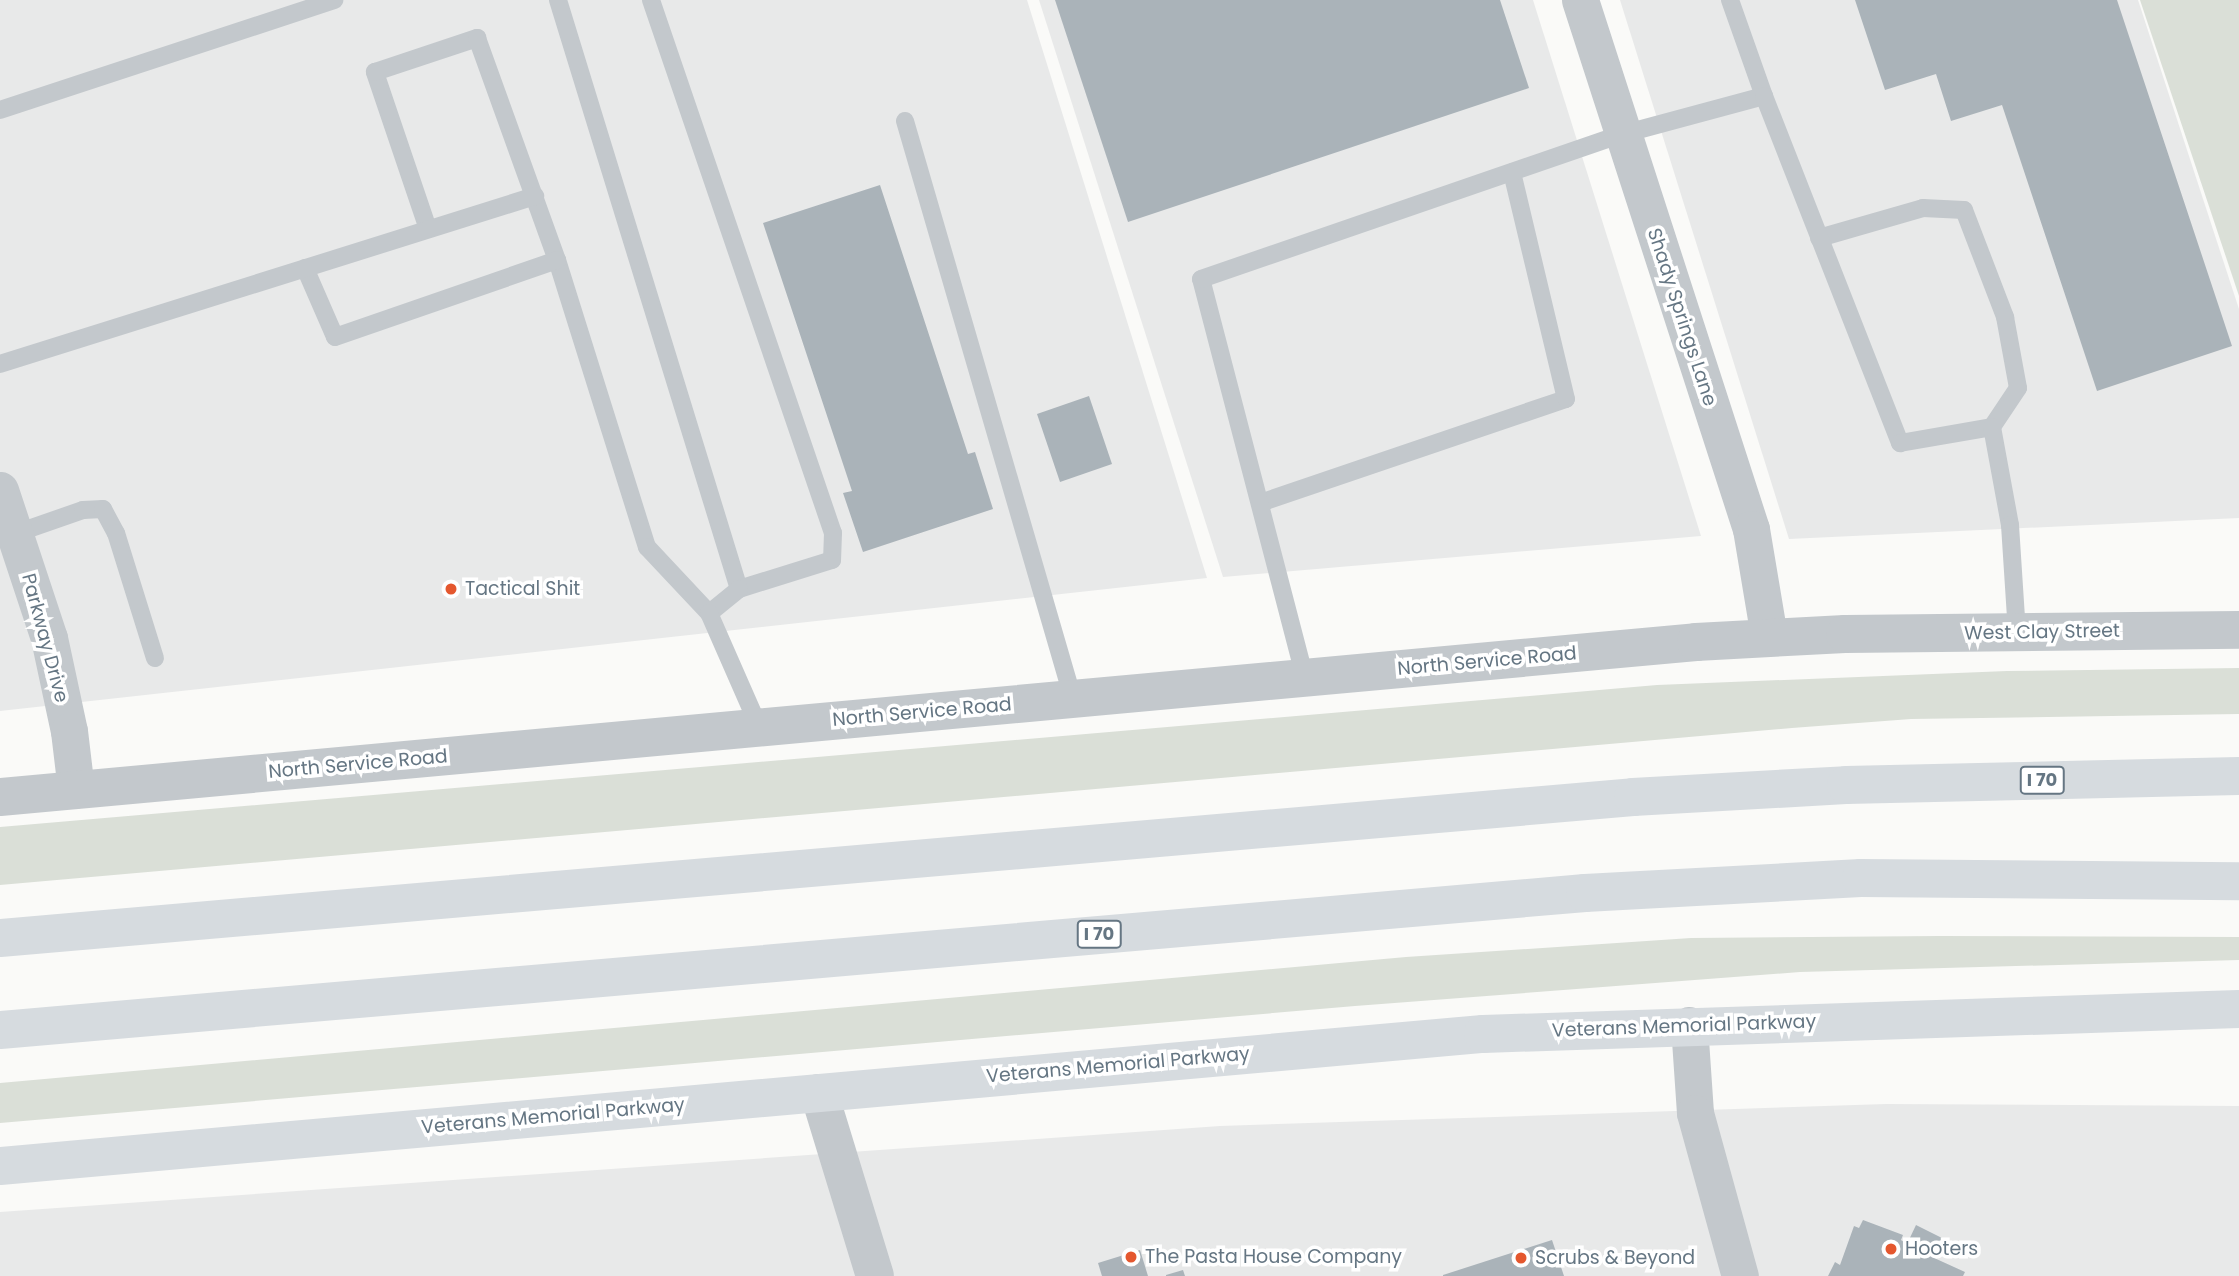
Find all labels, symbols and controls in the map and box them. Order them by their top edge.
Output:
street label: Shady Springs Lane [1642,225,1722,409]
street label: Parkway Drive [17,571,73,705]
place label: Tactical Shit [465,578,580,600]
marker: Tactical Shit [443,581,459,597]
street label: West Clay Street [1964,619,2120,645]
street label: North Service Road [1396,642,1578,680]
street label: North Service Road [831,693,1013,731]
street label: North Service Road [267,745,449,783]
road number: I 70 [2019,766,2065,794]
road number: I 70 [1076,919,1122,948]
street label: Veterans Memorial Parkway [1551,1010,1817,1042]
street label: Veterans Memorial Parkway [985,1042,1251,1088]
street label: Veterans Memorial Parkway [420,1093,686,1139]
place label: Hooters [1905,1238,1978,1260]
marker: Hooters [1883,1241,1899,1257]
place label: The Pasta House Company [1145,1246,1402,1268]
place label: Scrubs & Beyond [1535,1247,1695,1269]
marker: The Pasta House Company [1123,1249,1139,1265]
marker: Scrubs & Beyond [1513,1250,1529,1266]

